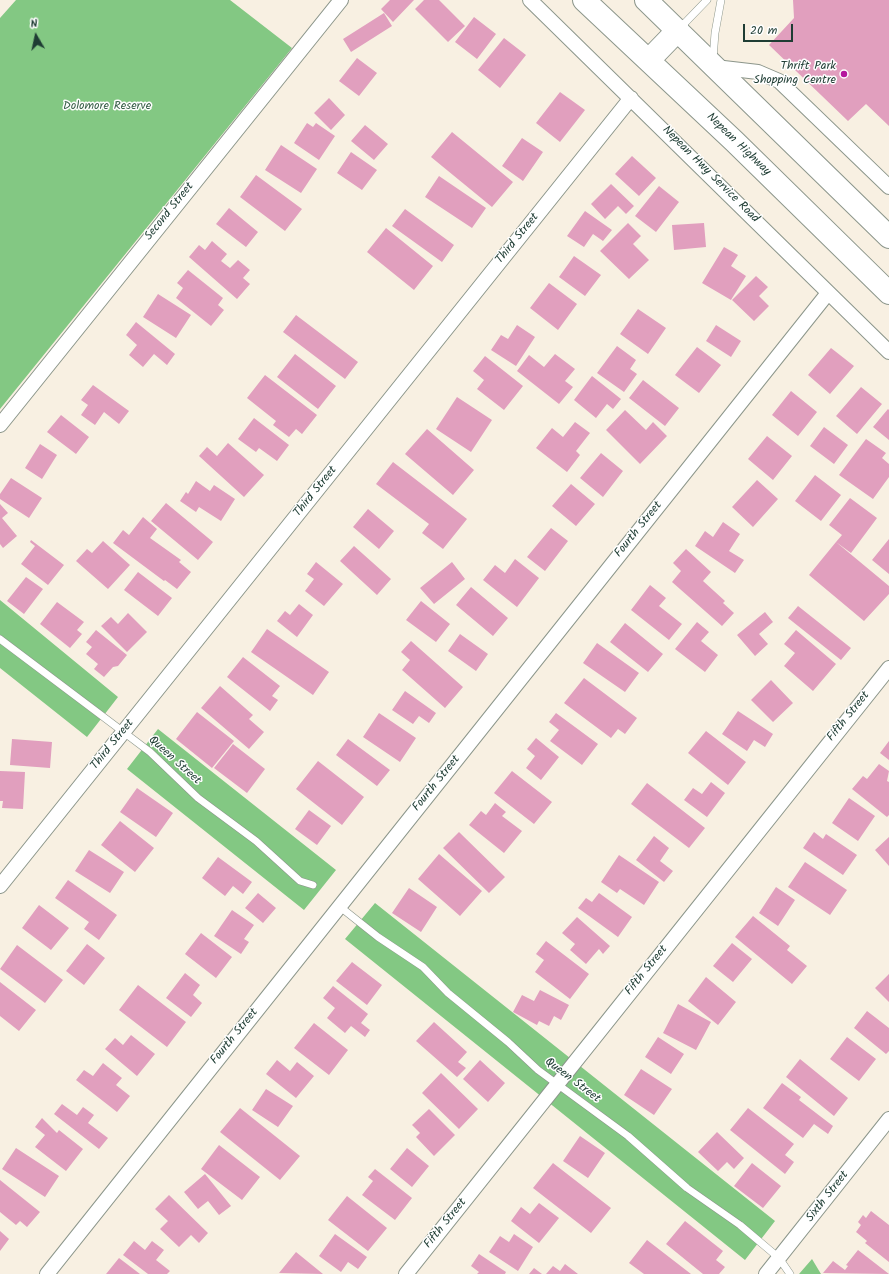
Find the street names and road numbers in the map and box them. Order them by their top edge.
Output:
street label: Nepean Highway [703,111,773,179]
street label: Nepean Hwy Service Road [658,123,762,227]
street label: Second Street [142,180,198,244]
street label: Third Street [493,211,543,267]
street label: Third Street [291,464,341,520]
street label: Fourth Street [612,499,666,561]
street label: Fifth Street [825,689,873,745]
street label: Third Street [88,717,138,773]
street label: Queen Street [145,734,203,788]
street label: Fourth Street [410,753,464,815]
street label: Fifth Street [623,943,671,999]
street label: Fourth Street [208,1006,262,1068]
street label: Queen Street [541,1055,603,1107]
street label: Sixth Street [804,1169,852,1225]
street label: Fifth Street [422,1196,470,1252]

